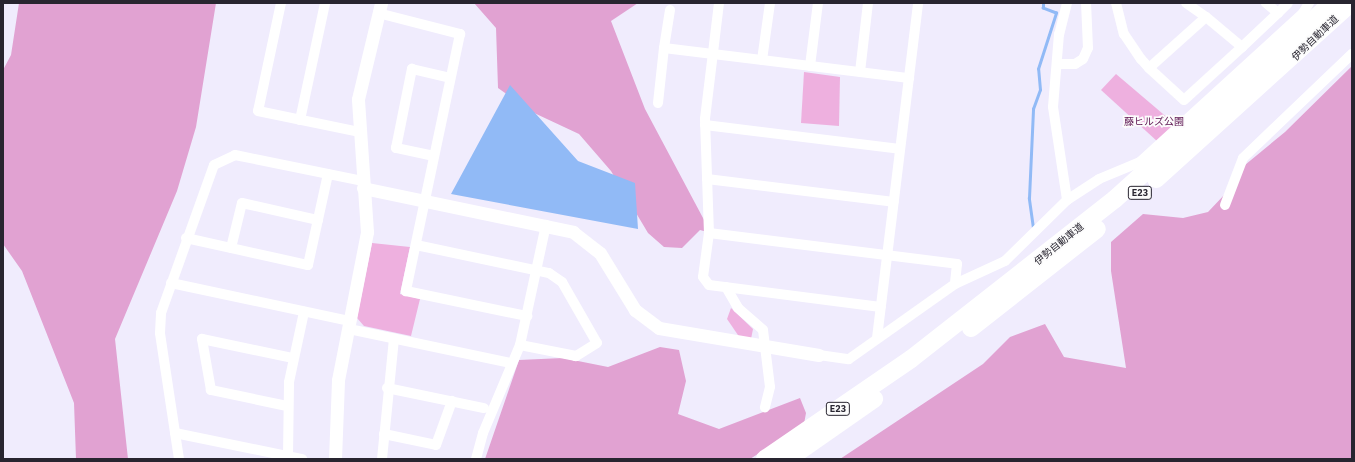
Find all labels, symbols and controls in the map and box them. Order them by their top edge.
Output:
street label: 伊勢自動車道 [1289,13,1341,63]
park label: 藤ヒルズ公園 [1124,116,1184,128]
road number: E23 [1127,186,1153,200]
street label: 伊勢自動車道 [1032,220,1086,268]
road number: E23 [825,402,851,416]

